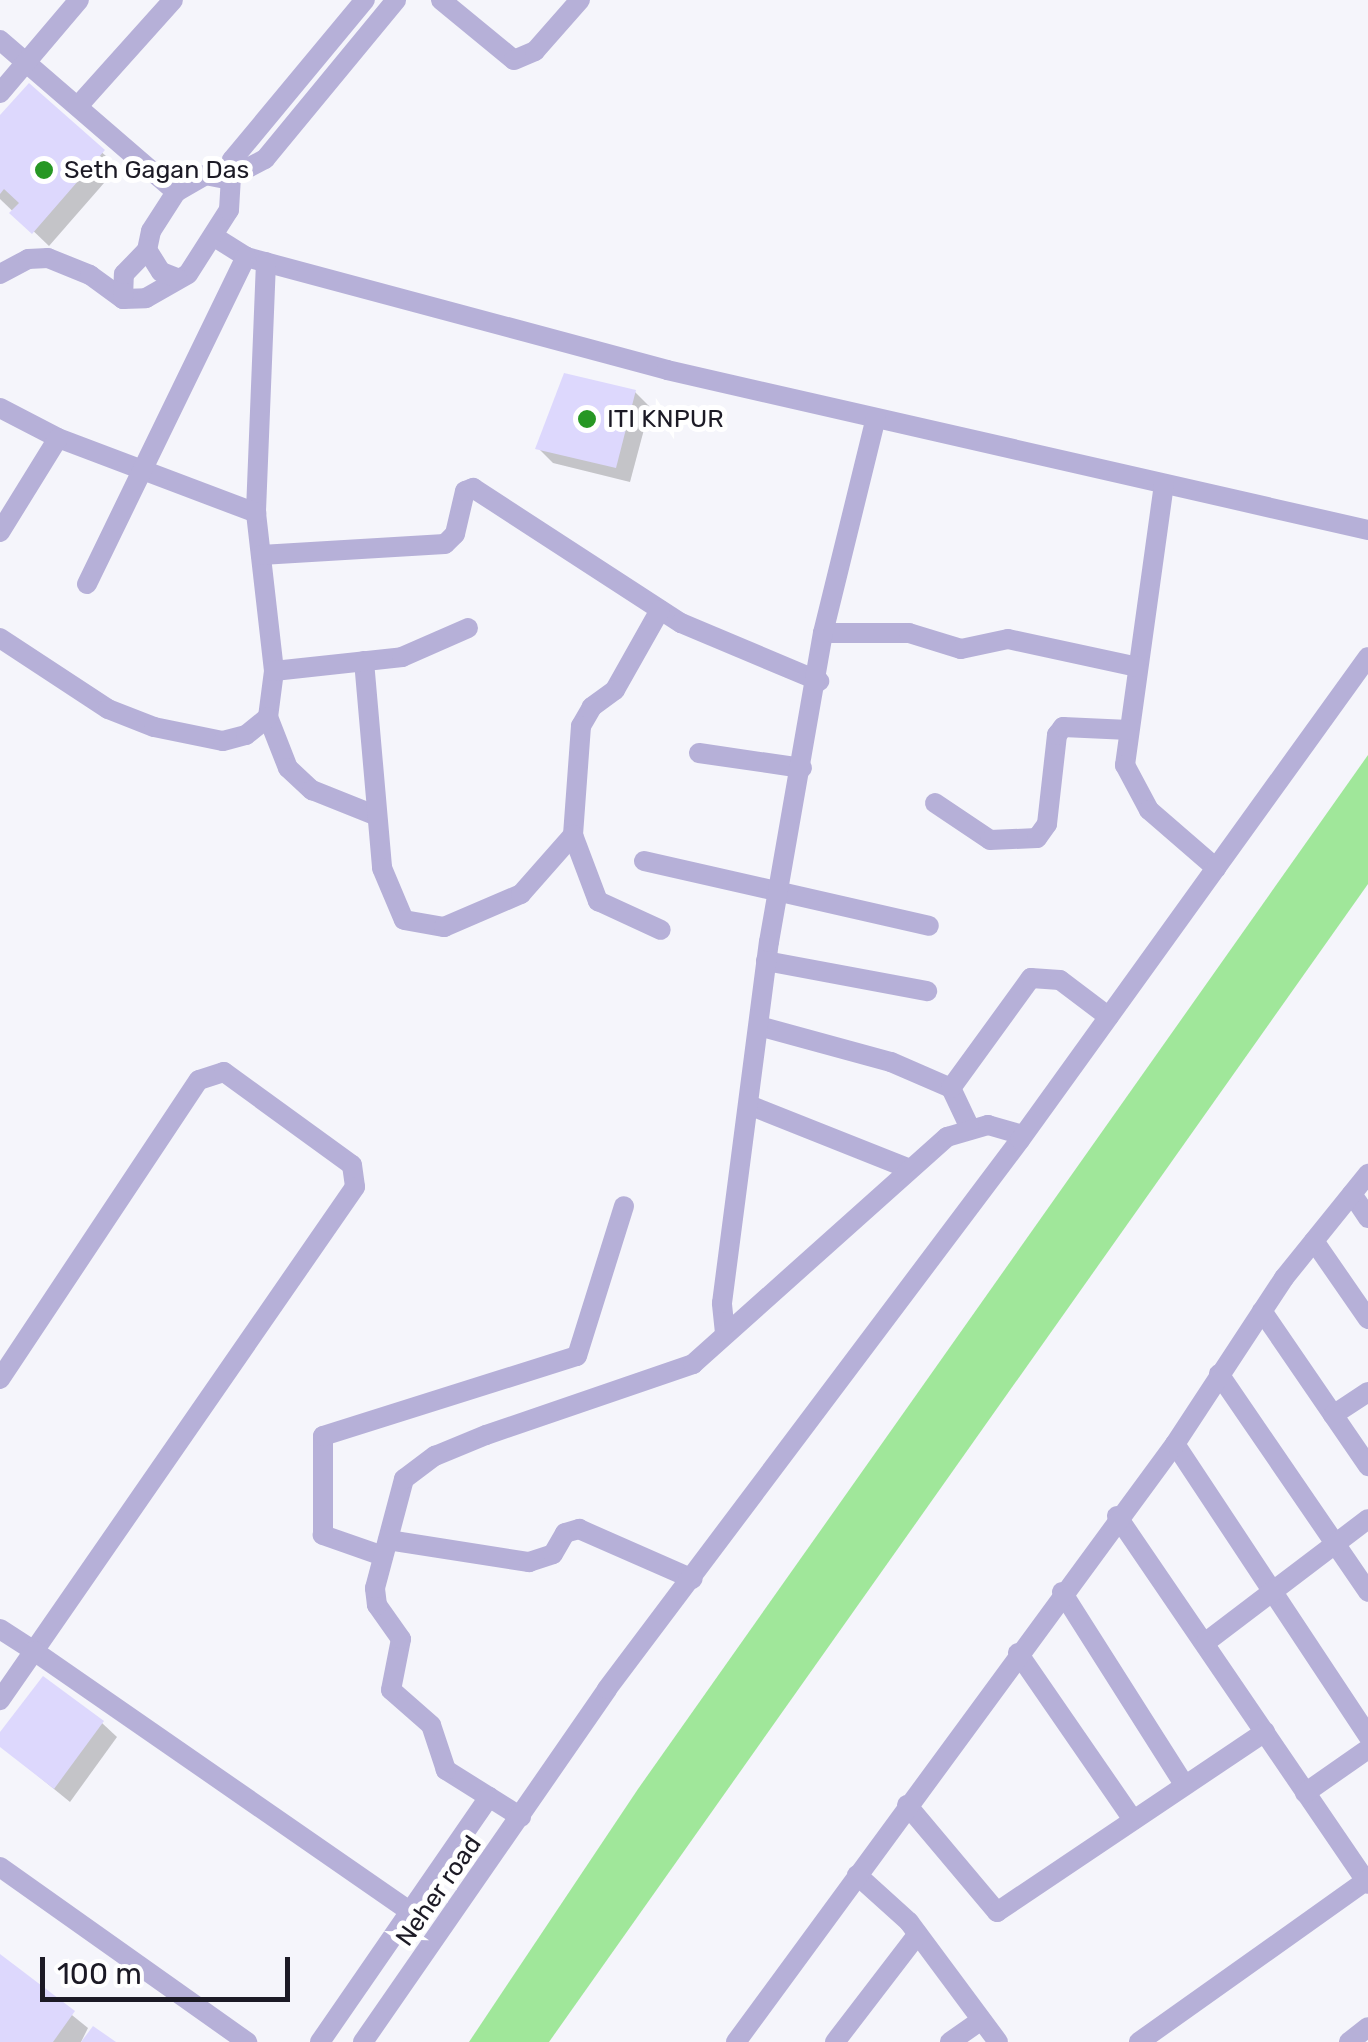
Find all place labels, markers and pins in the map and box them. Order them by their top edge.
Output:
place label: Seth Gagan Das [64,155,249,185]
marker: Seth Gagan Das [33,159,55,181]
place label: ITI KNPUR [607,404,724,434]
marker: ITI KNPUR [576,408,598,430]

